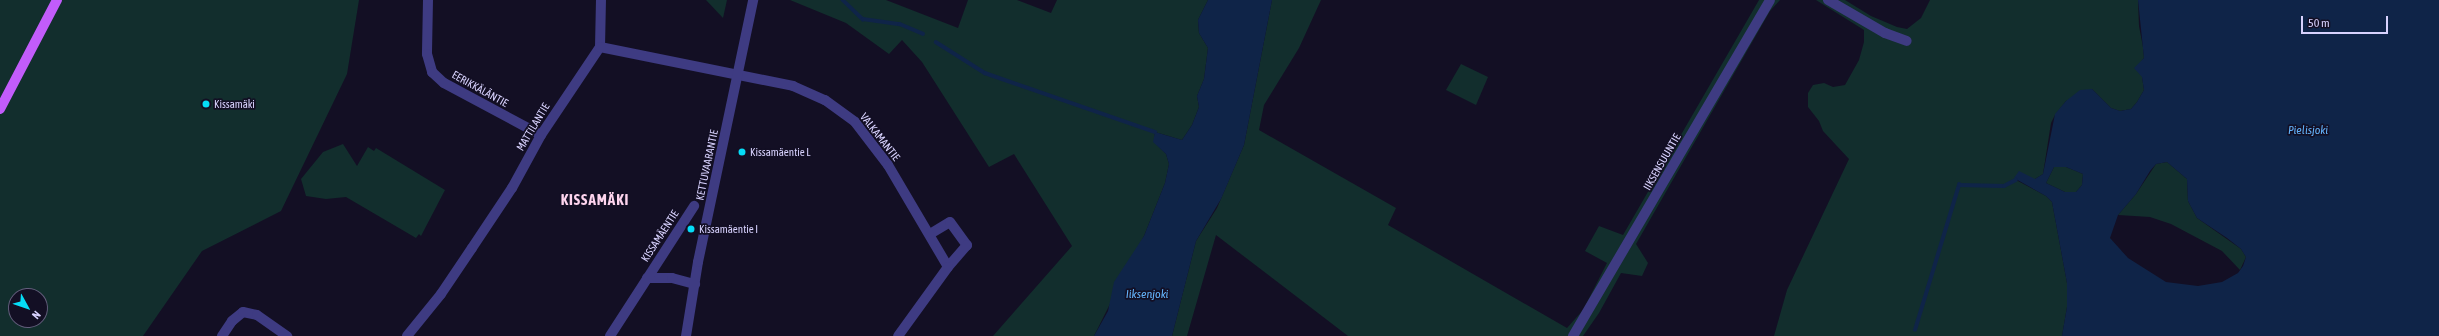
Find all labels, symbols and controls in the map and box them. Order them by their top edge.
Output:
scale bar [2303,8,2390,34]
text: 50 m [2308,16,2330,30]
street label: EERIKKÄLÄNTIE [450,68,510,110]
place label: Kissamäki [214,97,255,111]
marker: Kissamäki [201,99,211,109]
street label: MATTILANTIE [514,101,552,153]
street label: VALKAMANTIE [857,110,903,164]
water label: Pielisjoki [2288,124,2328,138]
street label: KETTUVAARANTIE [693,128,721,202]
street label: IIKSENSUUNTIE [1640,131,1684,193]
place label: Kissamäentie L [750,145,811,159]
marker: Kissamäentie L [737,147,747,157]
district label: KISSAMÄKI [561,191,629,209]
street label: KISSAMÄENTIE [638,208,682,264]
place label: Kissamäentie I [699,222,758,236]
marker: Kissamäentie I [686,224,696,234]
north arrow [8,288,48,328]
water label: Iiksenjoki [1126,288,1168,302]
text: N [30,309,43,321]

